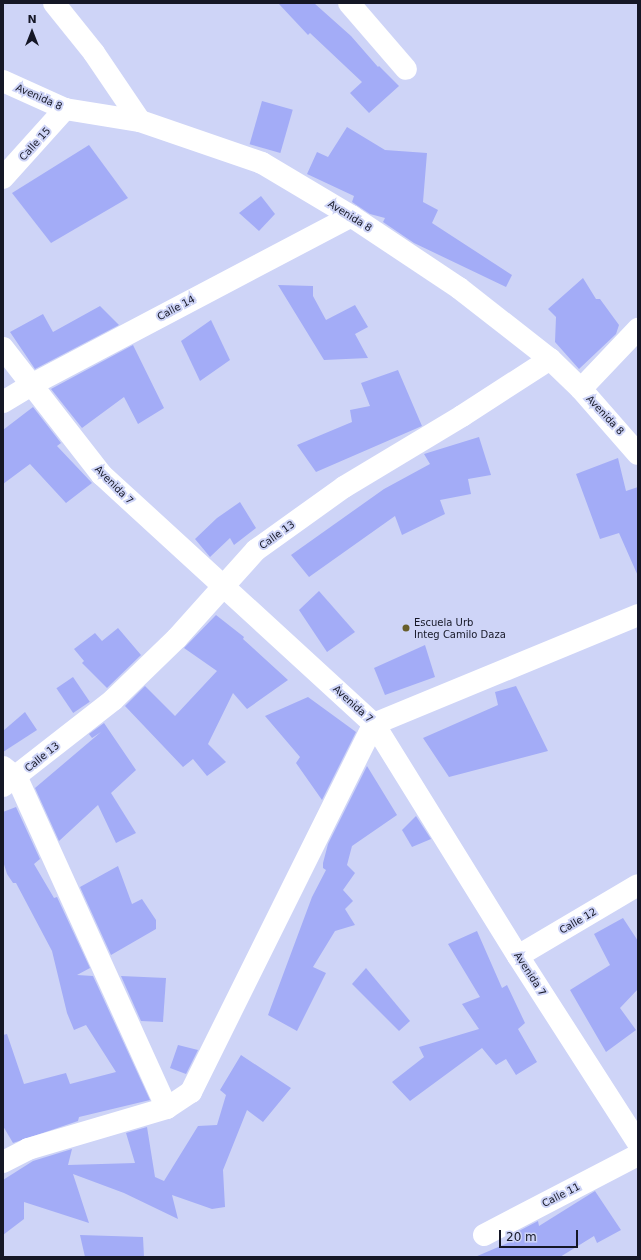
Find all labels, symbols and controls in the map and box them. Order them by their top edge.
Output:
north arrow [12,12,52,52]
text: N [27,13,37,26]
street label: Avenida 8 [14,81,64,113]
street label: Calle 15 [17,125,53,163]
street label: Avenida 8 [326,198,374,234]
street label: Calle 14 [155,293,197,323]
street label: Avenida 8 [584,393,626,437]
street label: Avenida 7 [92,463,136,507]
street label: Calle 13 [257,518,297,552]
place label: Escuela Urb Integ Camilo Daza [414,616,506,640]
marker: Escuela Urb Integ Camilo Daza [401,623,411,633]
street label: Avenida 7 [331,683,375,725]
street label: Calle 13 [22,740,62,774]
street label: Calle 12 [557,906,599,936]
street label: Avenida 7 [511,950,549,998]
street label: Calle 11 [540,1180,582,1210]
scale bar [501,1222,580,1248]
text: 20 m [506,1230,537,1244]

